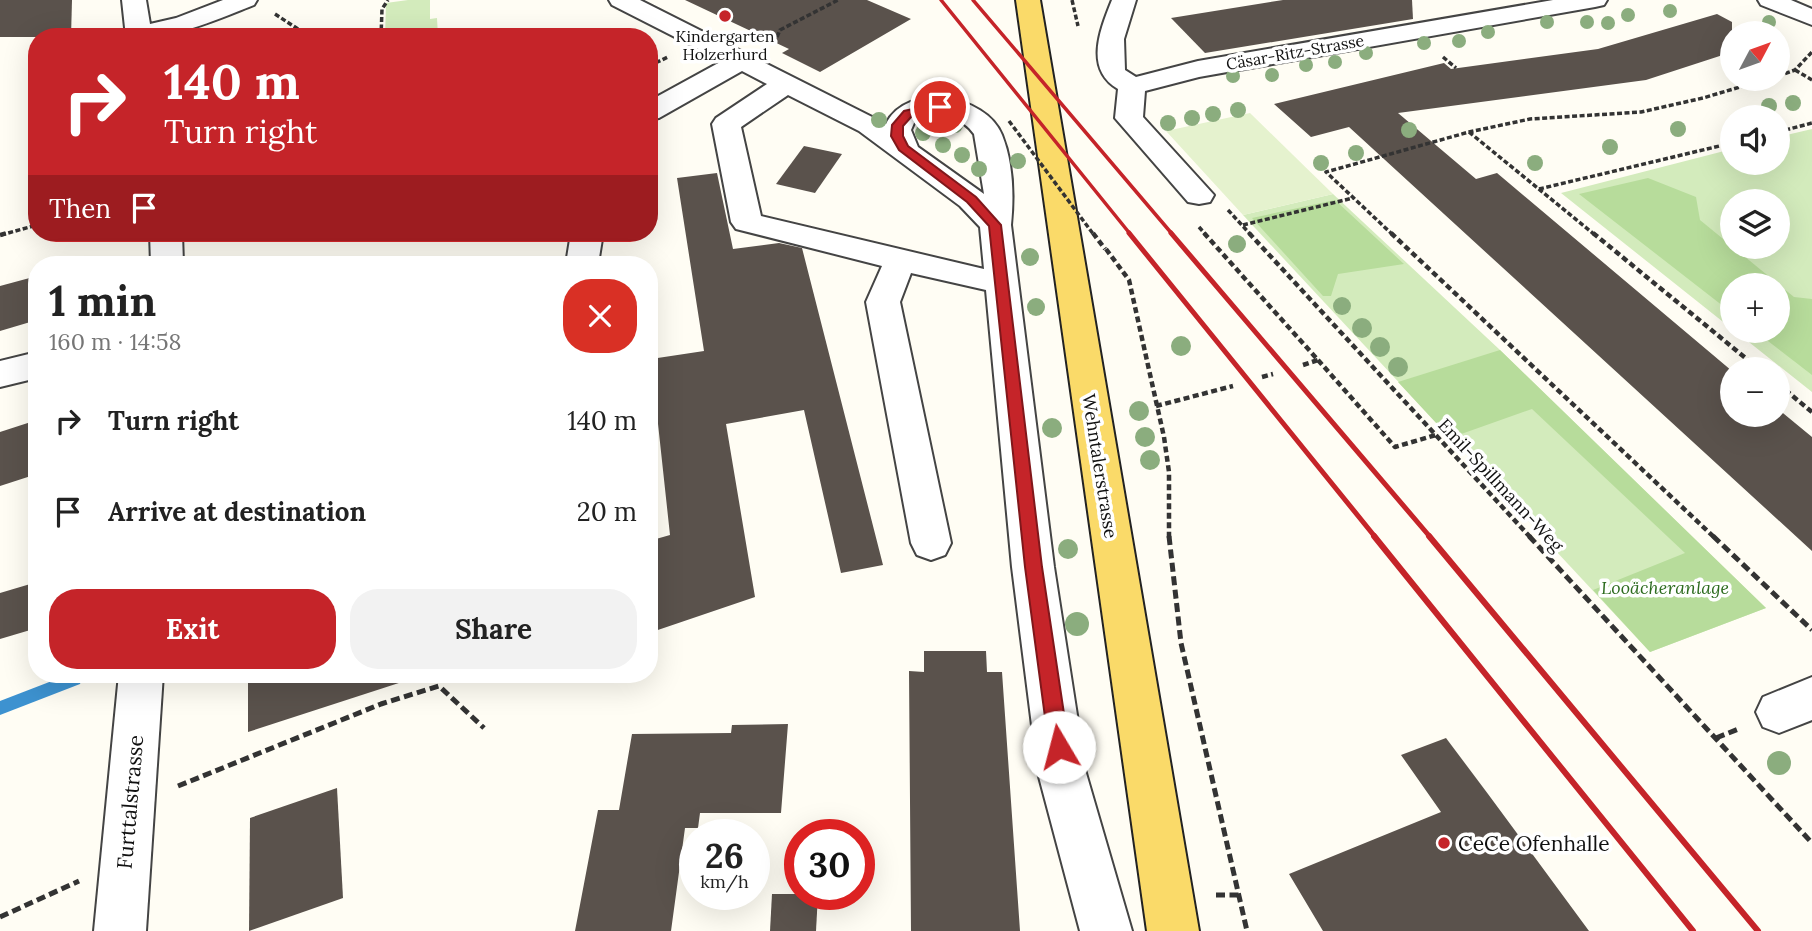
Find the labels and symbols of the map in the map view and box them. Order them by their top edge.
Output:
marker: Kindergarten Holzerhurd [717,8,733,24]
north arrow [1720,21,1790,91]
place label: Kindergarten Holzerhurd [676,26,775,64]
street label: Cäsar-Ritz-Strasse [1224,30,1366,74]
pin [910,77,970,137]
street label: Wehntalerstrasse [1077,392,1123,540]
street label: Emil-Spillmann-Weg [1433,414,1569,557]
park label: Looächeranlage [1601,576,1729,599]
position arrow [1022,710,1096,784]
street label: Furttalstrasse [111,734,149,870]
speed limit sign: 30 [784,819,875,910]
place label: CeCe Ofenhalle [1458,830,1610,857]
marker: CeCe Ofenhalle [1436,835,1452,851]

